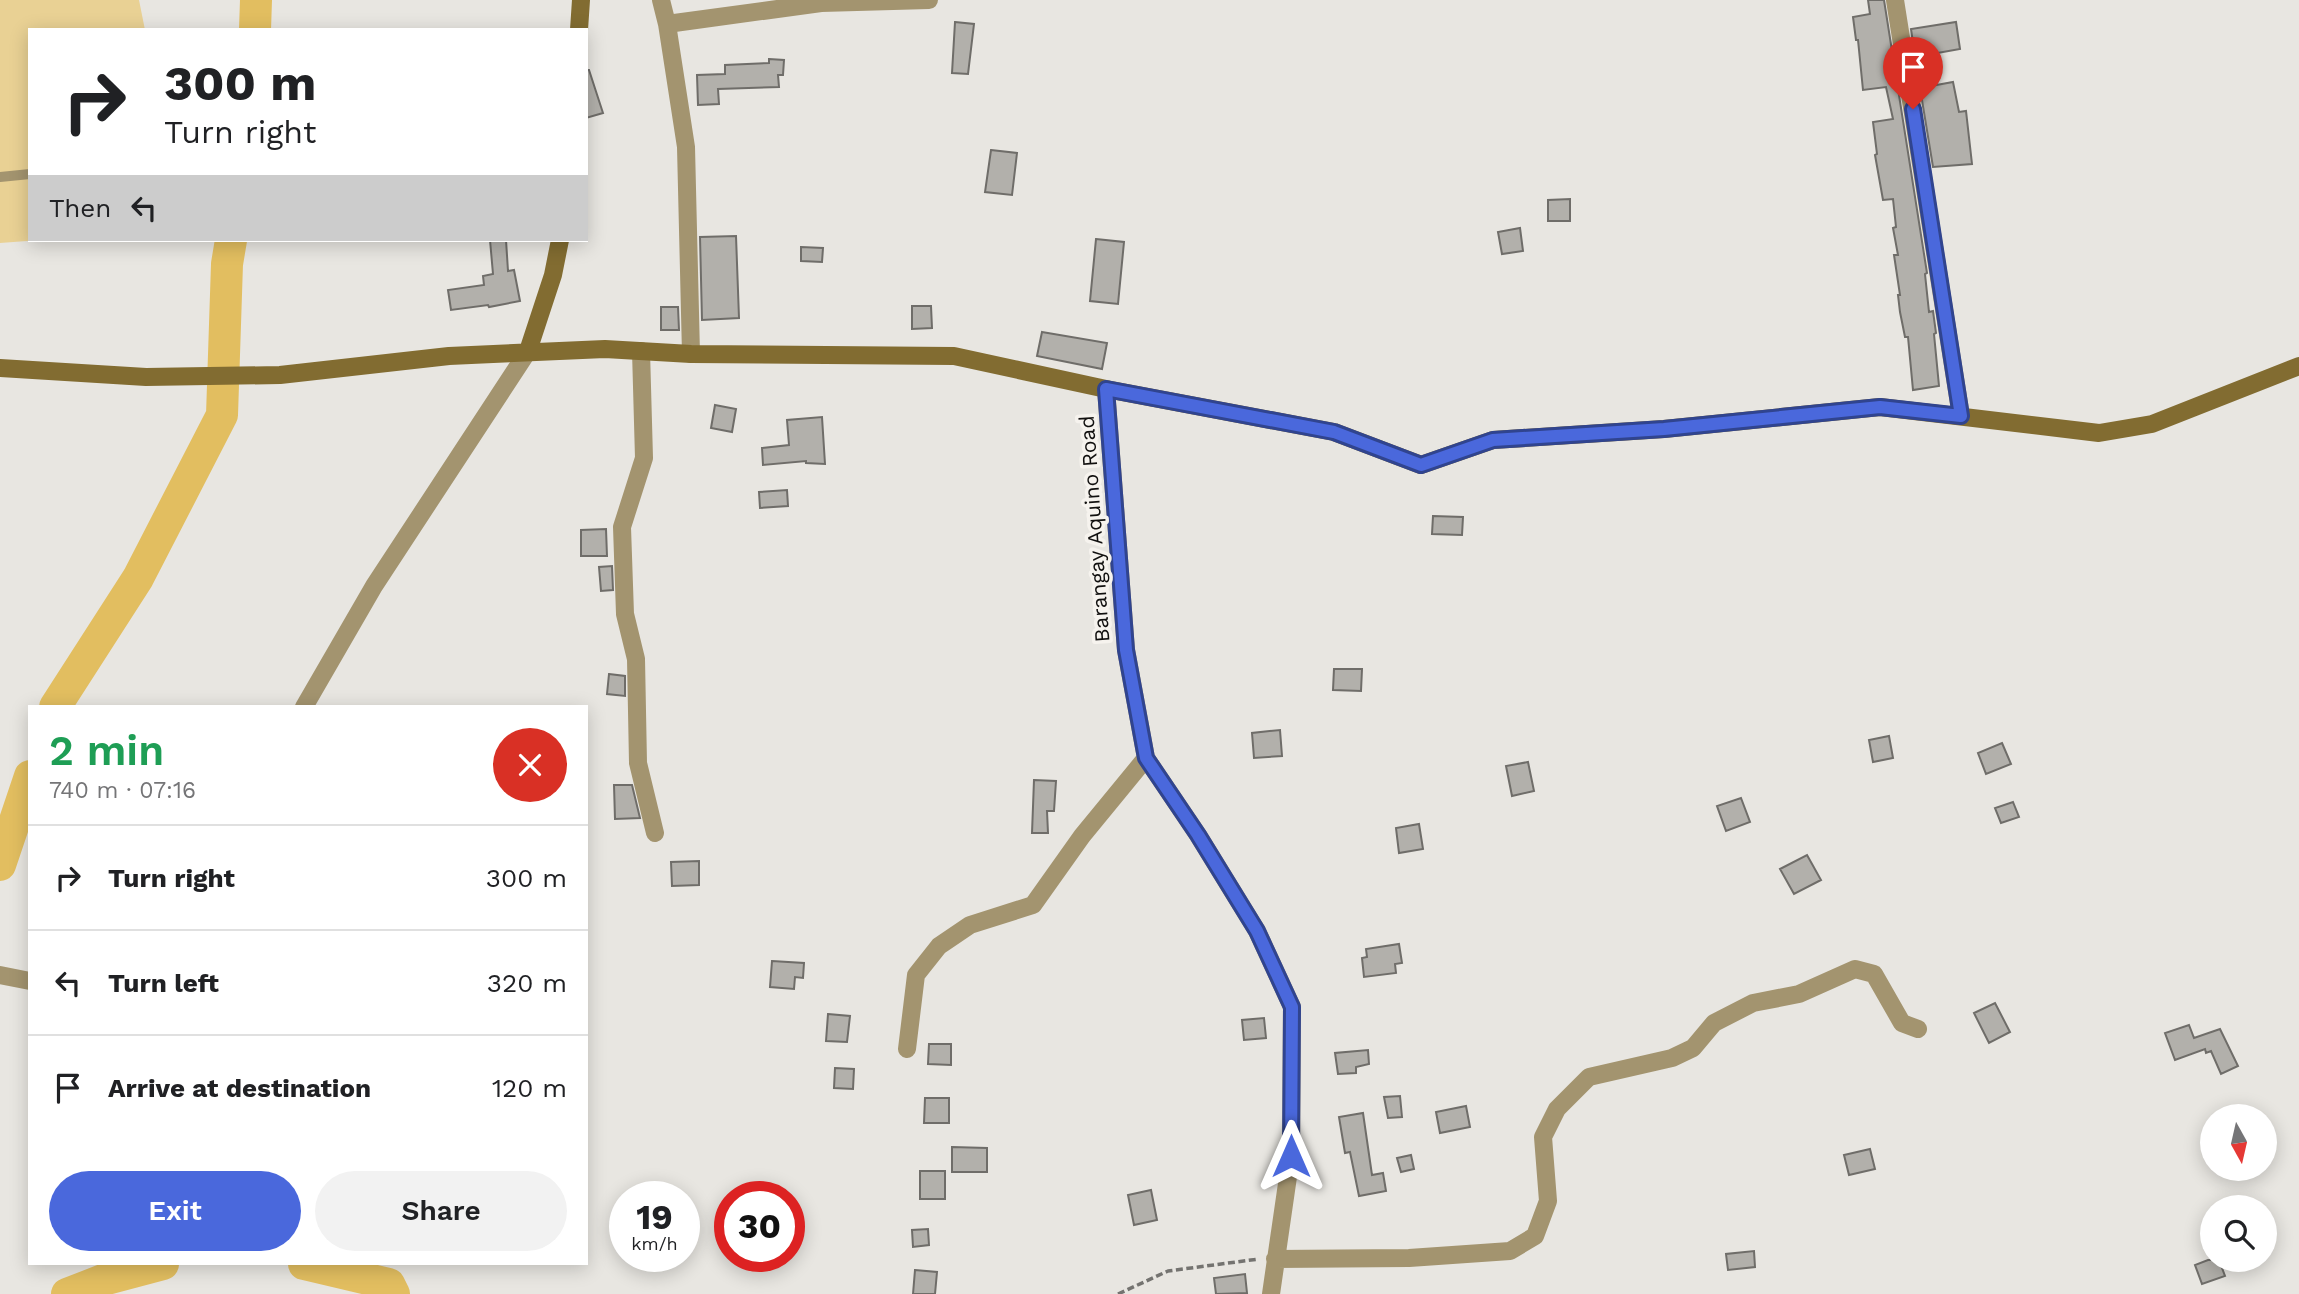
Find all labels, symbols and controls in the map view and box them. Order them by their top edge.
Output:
pin [1883,37,1943,109]
icon: arrive [1894,48,1932,86]
text: 300 m [164,54,316,112]
icon: right [49,56,140,147]
text: Turn right [164,113,316,151]
icon: left [125,189,163,227]
text: Then [49,193,111,223]
street label: Barangay Aquino Road [1074,415,1114,643]
text: 2 min [49,726,164,775]
button: close [493,728,567,802]
text: 740 m · 07:16 [49,777,196,804]
icon: right [49,859,87,897]
text: Turn right [108,863,235,893]
text: 300 m [486,863,567,893]
icon: left [49,964,87,1002]
text: Turn left [108,968,219,998]
text: 320 m [487,968,567,998]
icon: arrive [49,1069,87,1107]
text: Arrive at destination [108,1073,371,1103]
text: 120 m [492,1073,567,1103]
north arrow [2200,1104,2277,1181]
map controls [2200,1104,2277,1272]
position arrow [1254,1119,1328,1193]
button: Exit [49,1171,301,1251]
button: Share [315,1171,567,1251]
speed limit sign: 30 [714,1181,805,1272]
button: search [2200,1195,2277,1272]
text: 19 [636,1196,673,1238]
text: km/h [631,1233,678,1254]

